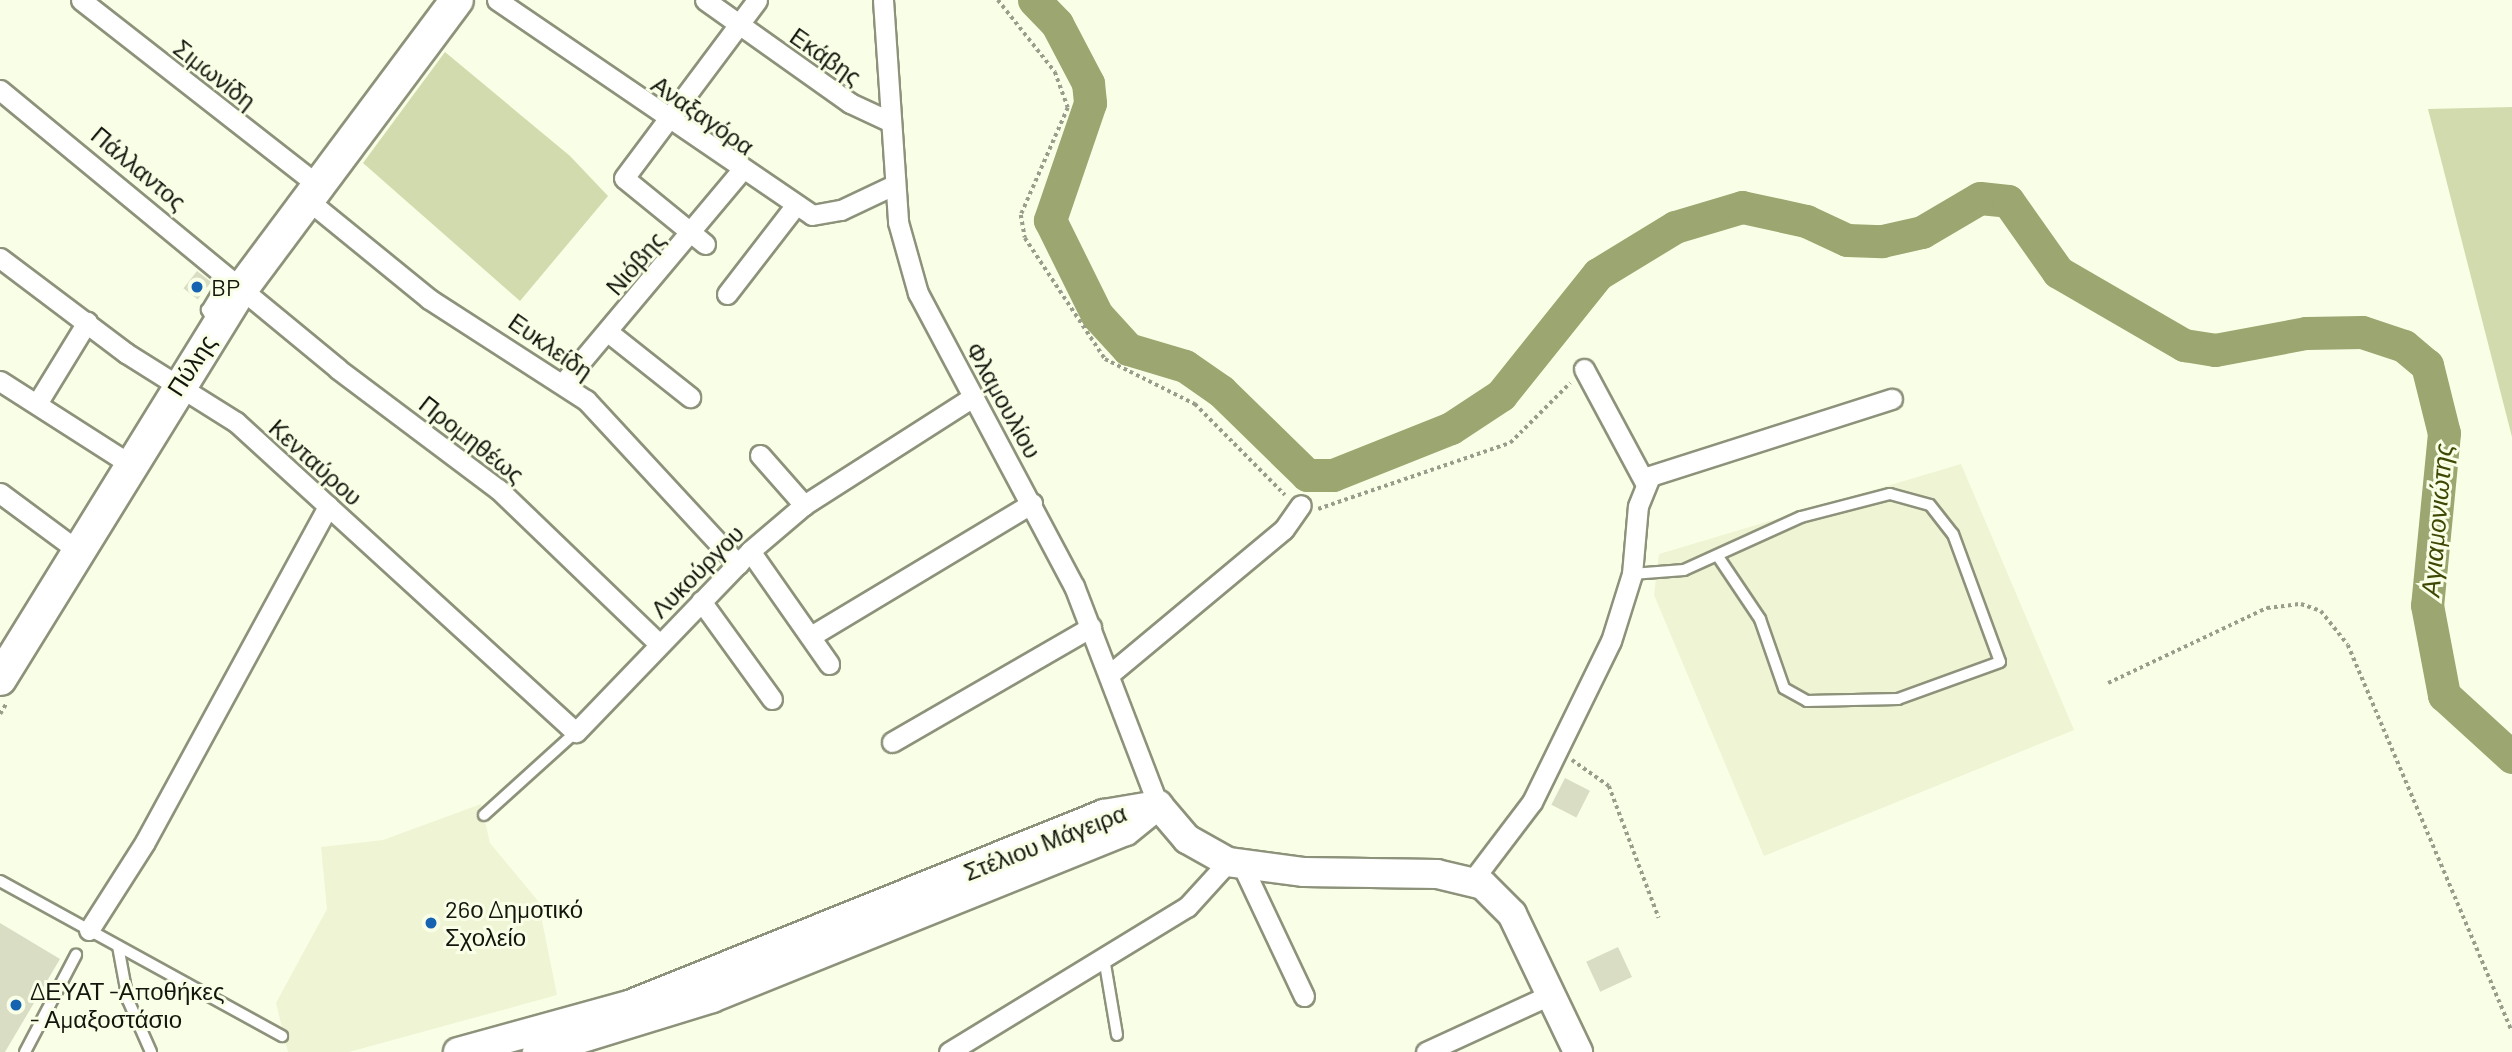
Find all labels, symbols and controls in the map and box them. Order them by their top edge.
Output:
street label: Εκάβης [785,21,867,91]
street label: Σιμωνίδη [168,33,262,115]
street label: Αναξαγόρα [646,69,760,161]
street label: Πάλλαντος [86,120,192,216]
street label: Νιόβης [600,225,670,301]
place label: BP [211,273,240,301]
marker: BP [189,279,205,295]
street label: Ευκλείδη [503,307,599,385]
street label: Πύλης [161,329,221,401]
street label: Φλαμουλίου [960,337,1048,463]
street label: Προμηθέως [414,389,530,489]
street label: Κενταύρου [264,413,368,511]
water label: Αγιαμονιώτης [2414,442,2458,598]
street label: Λυκούργου [645,519,749,623]
street label: Στέλιου Μάγειρα [960,798,1130,886]
place label: 26ο Δημοτικό Σχολείο [445,895,583,951]
marker: 26ο Δημοτικό Σχολείο [423,915,439,931]
place label: ΔΕΥΑΤ -Αποθήκες - Αμαξοστάσιο [30,977,225,1033]
marker: ΔΕΥΑΤ -Αποθήκες - Αμαξοστάσιο [8,997,24,1013]

